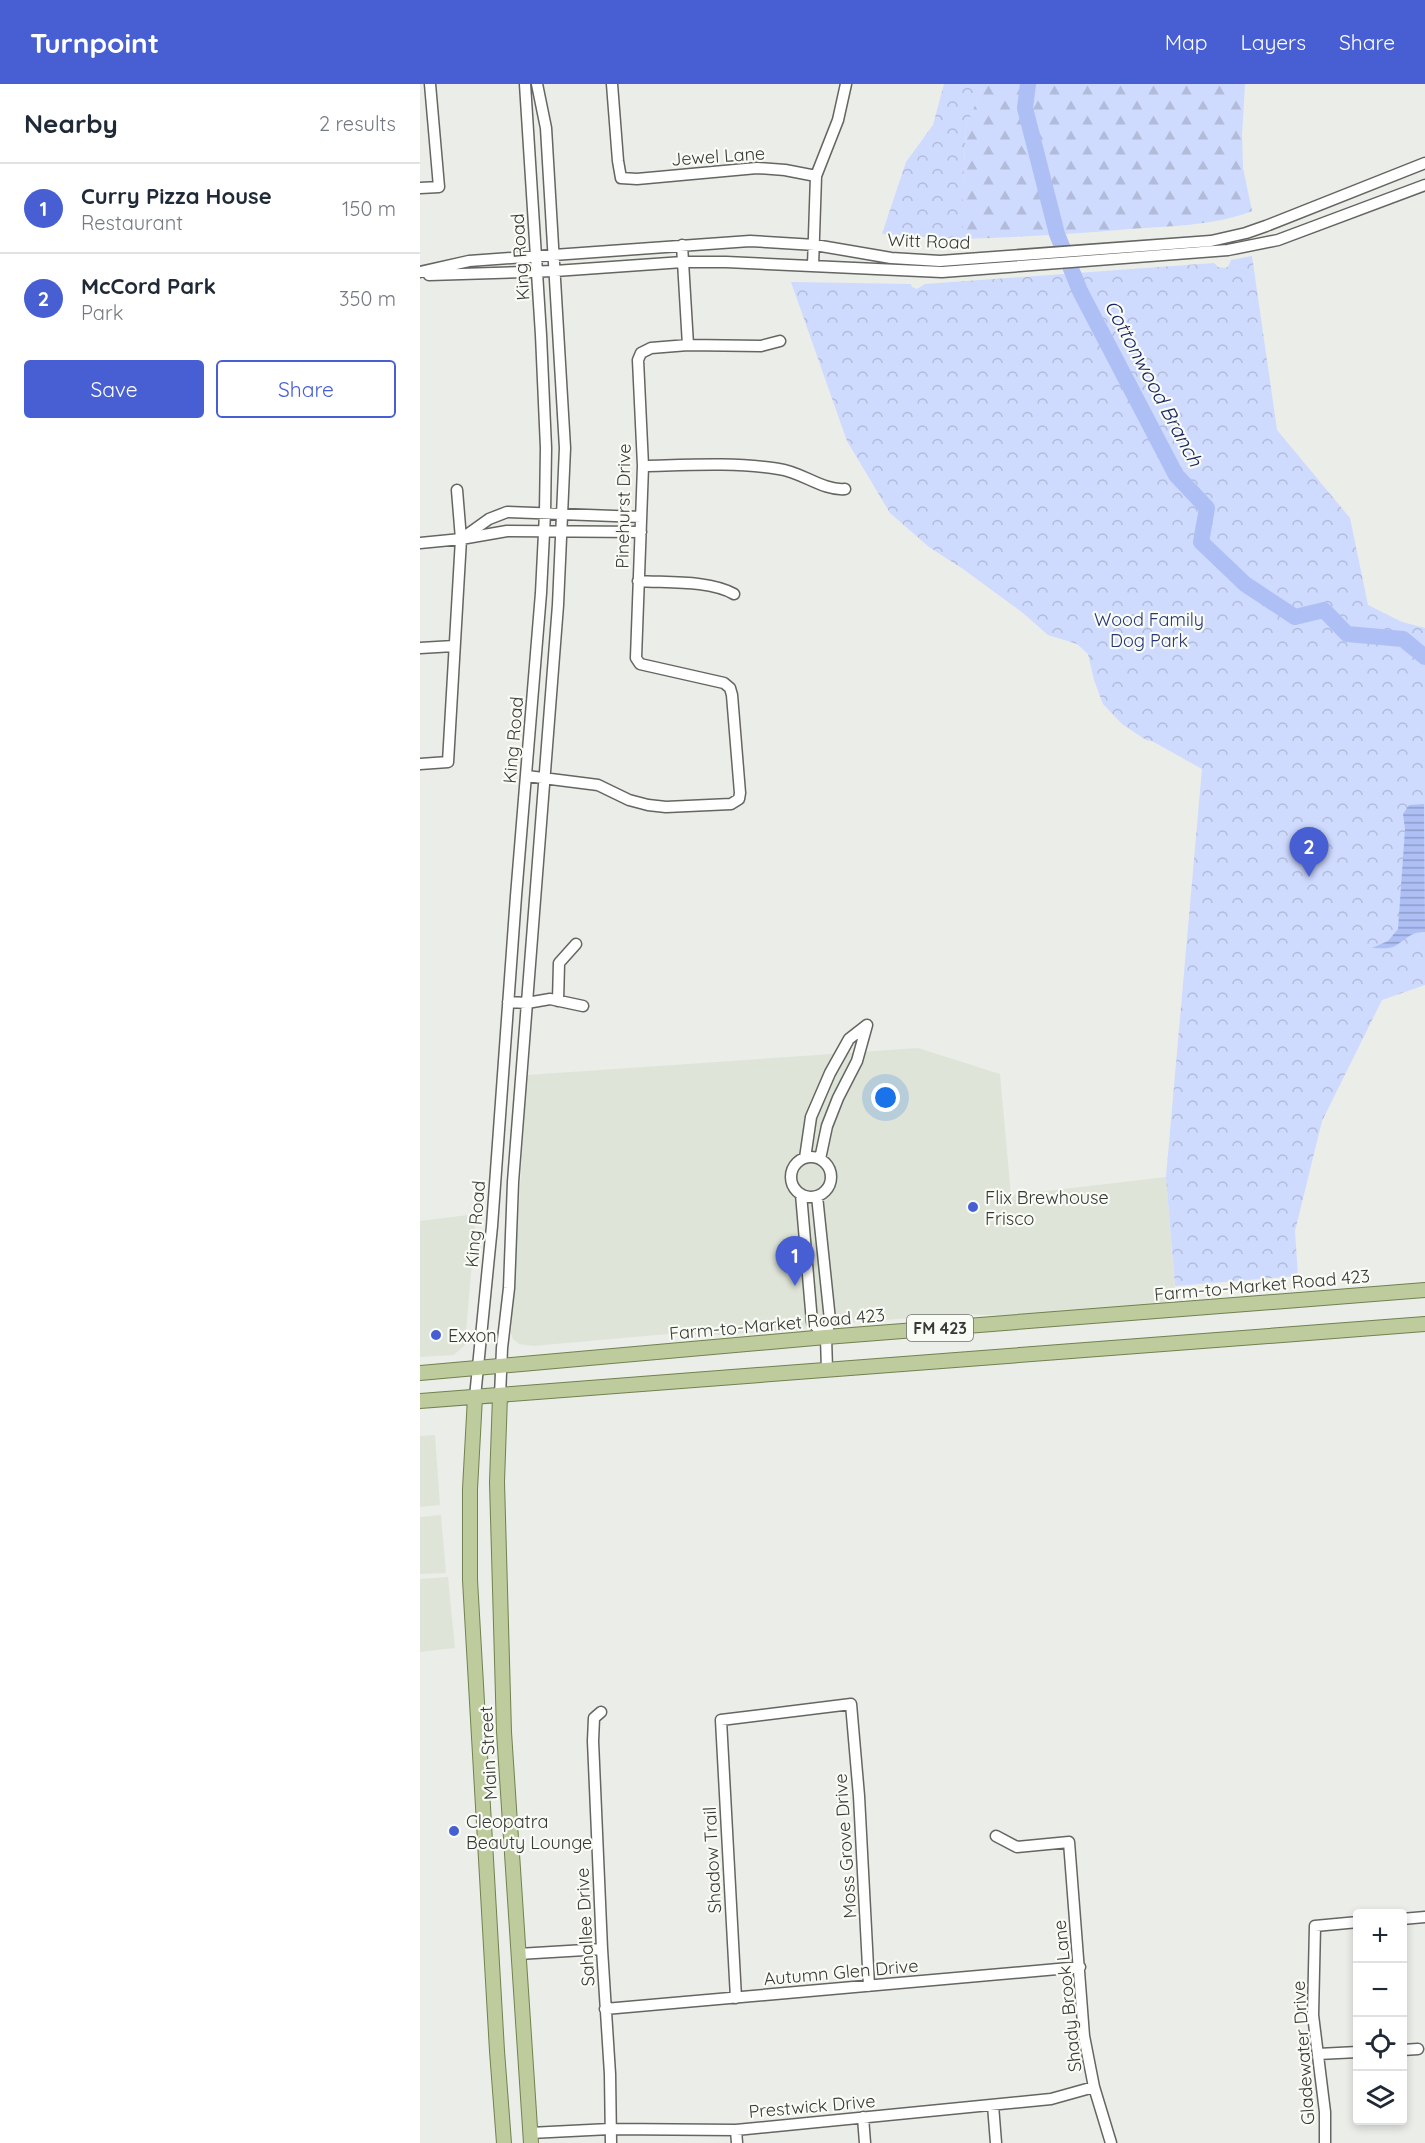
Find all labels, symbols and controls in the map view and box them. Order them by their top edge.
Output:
text: Turnpoint [30,25,159,60]
text: Map [1165,29,1208,55]
text: Layers [1241,29,1306,55]
text: Share [1339,29,1395,55]
text: Nearby [24,107,118,140]
text: 2 results [319,111,396,136]
street label: Jewel Lane [670,141,766,171]
text: Curry Pizza House [81,182,272,210]
text: 1 [40,196,47,221]
text: 150 m [342,196,396,221]
text: Restaurant [81,210,183,235]
street label: King Road [505,213,535,301]
street label: Witt Road [887,228,971,254]
text: McCord Park [81,272,216,300]
text: 2 [38,286,49,311]
text: 350 m [339,286,396,311]
water label: Cottonwood Branch [1100,296,1209,471]
text: Park [81,300,123,325]
button: Save [24,360,204,418]
button: Share [216,360,396,418]
street label: Pinehurst Drive [610,443,636,569]
park label: Wood Family Dog Park [1094,608,1204,652]
street label: King Road [498,696,528,784]
pin: 2 [1290,828,1328,877]
your location [871,1083,900,1112]
street label: King Road [460,1180,490,1268]
place label: Flix Brewhouse Frisco [985,1186,1109,1230]
marker: Flix Brewhouse Frisco [966,1200,980,1214]
pin: 1 [776,1236,814,1286]
street label: Farm-to-Market Road 423 [1153,1264,1371,1306]
street label: Farm-to-Market Road 423 [668,1303,886,1345]
road number: FM 423 [907,1315,973,1341]
place label: Exxon [448,1324,497,1347]
marker: Exxon [429,1328,443,1342]
street label: Main Street [474,1705,502,1801]
street label: Moss Grove Drive [828,1773,862,1919]
street label: Shadow Trail [698,1806,726,1914]
place label: Cleopatra Beauty Lounge [466,1810,592,1854]
marker: Cleopatra Beauty Lounge [447,1824,461,1838]
street label: Sahallee Drive [570,1867,600,1987]
map controls [1353,1909,1407,2125]
button: + [1353,1909,1407,1963]
street label: Shady Brook Lane [1048,1919,1086,2073]
street label: Autumn Glen Drive [763,1954,919,1990]
button: − [1353,1963,1407,2017]
street label: Gladewater Drive [1286,1980,1320,2126]
button: locate [1353,2017,1407,2071]
button: layers [1353,2071,1407,2125]
street label: Prestwick Drive [748,2089,876,2123]

